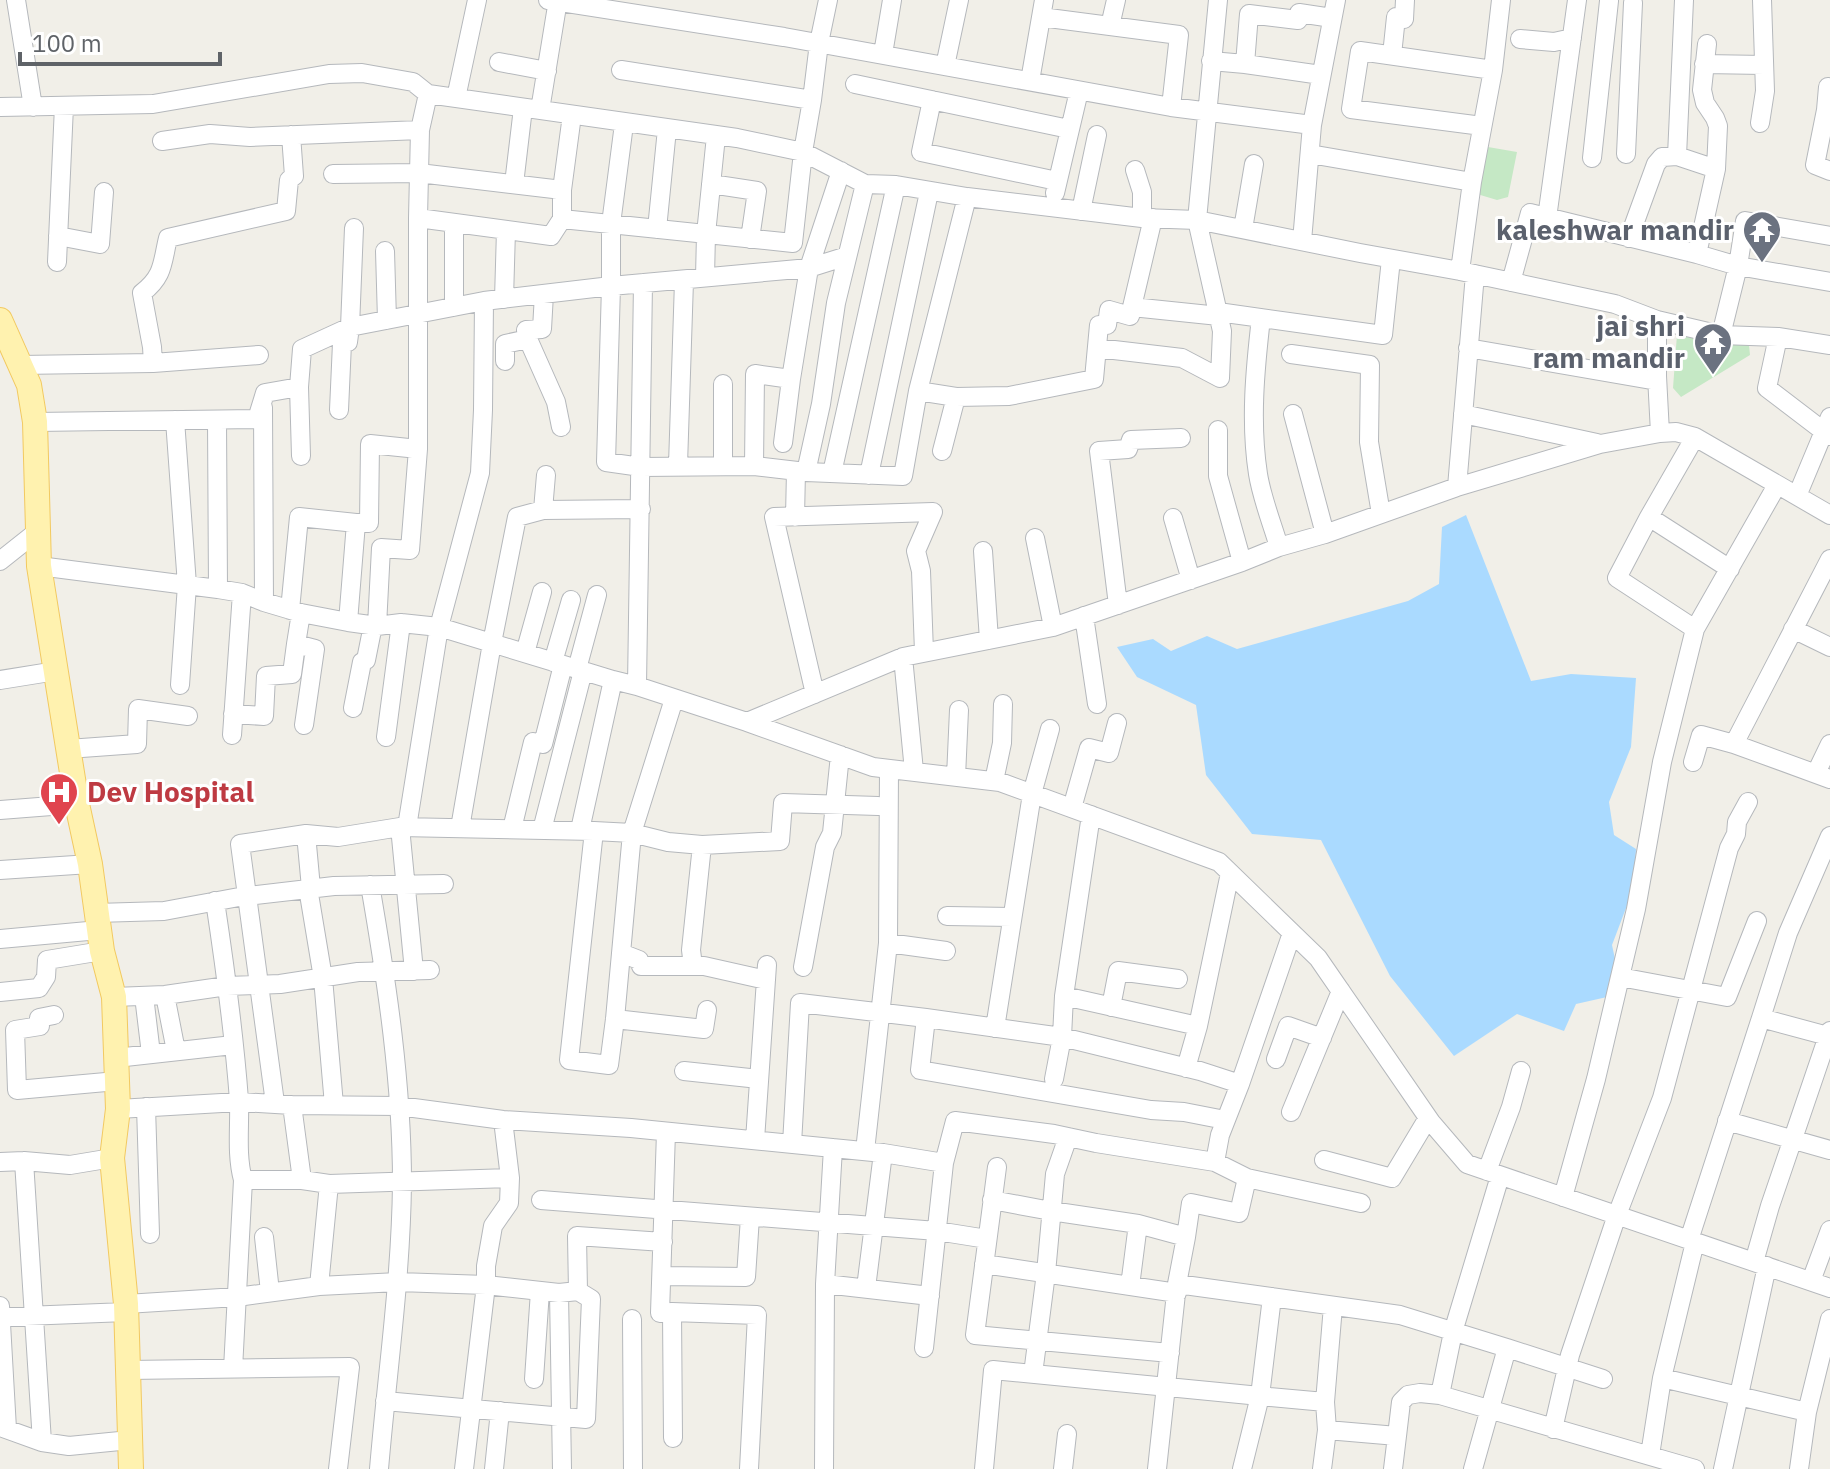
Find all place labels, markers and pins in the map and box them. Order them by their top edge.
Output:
temple icon: kaleshwar mandir [1741,209,1783,264]
place label: kaleshwar mandir [1496,211,1734,248]
place label: jai shri ram mandir [1533,307,1685,376]
temple icon: jai shri ram mandir [1692,321,1734,376]
hospital icon: Dev Hospital [38,771,80,826]
place label: Dev Hospital [87,773,254,810]

